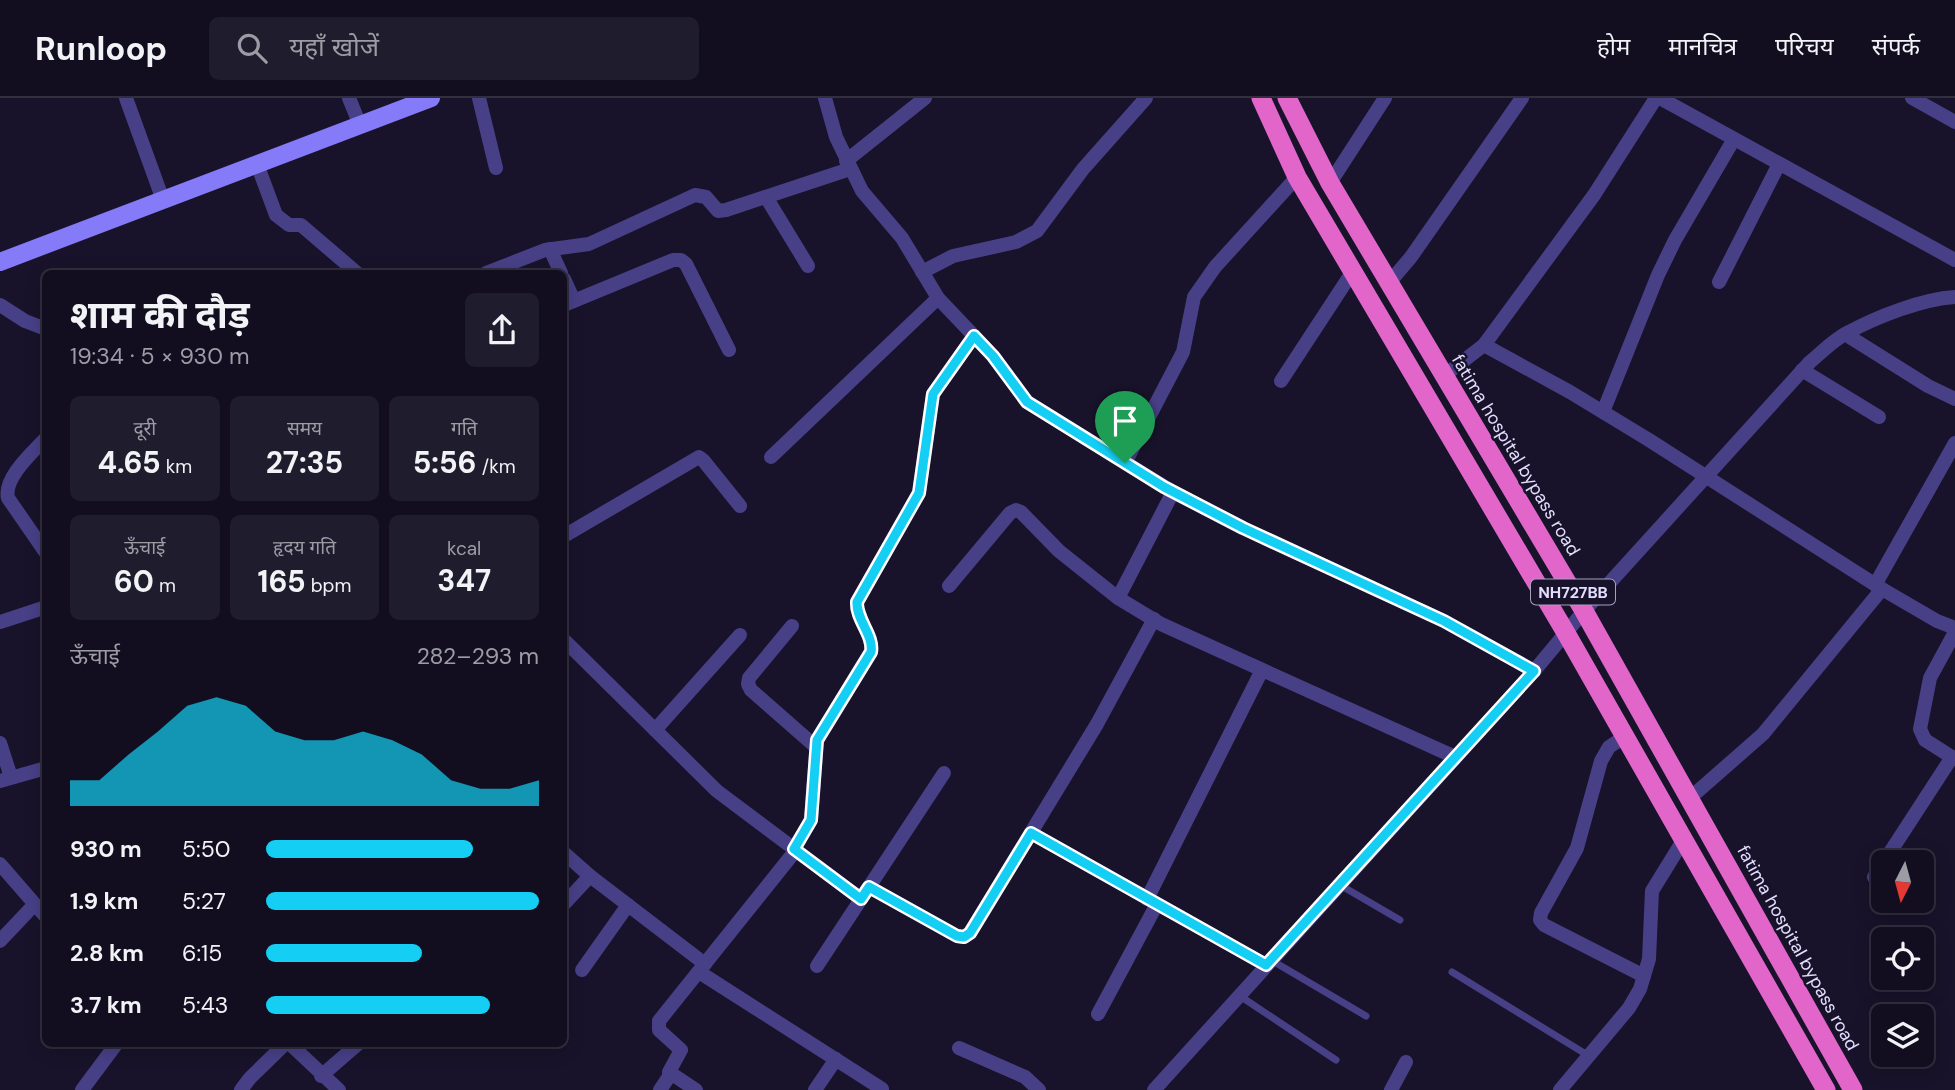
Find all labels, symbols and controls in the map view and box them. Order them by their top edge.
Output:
search box [209,17,699,80]
text: Runloop [35,27,167,70]
icon: search [233,29,271,67]
text: यहाँ खोजें [289,30,379,64]
text: होम [1597,31,1630,62]
text: मानचित्र [1668,31,1737,62]
text: परिचय [1775,31,1834,62]
text: संपर्क [1872,31,1920,62]
text: शाम की दौड़ [70,290,250,340]
button: share [465,293,539,367]
text: 19:34 · 5 × 930 m [70,341,250,371]
street label: fatima hospital bypass road [1446,350,1586,560]
pin [1095,391,1155,463]
icon: arrive [1106,402,1144,440]
text: दूरी [133,416,156,441]
text: समय [287,416,322,441]
text: गति [451,416,477,441]
text: 4.65 [97,443,161,482]
text: 27:35 [266,443,343,482]
text: 5:56 [413,443,477,482]
text: km [161,454,192,479]
text: /km [477,454,516,479]
text: ऊँचाई [124,535,165,560]
text: हृदय गति [273,535,336,560]
text: kcal [447,536,481,561]
text: 347 [437,561,491,600]
text: 60 [114,562,154,601]
text: 165 [258,562,306,601]
text: m [154,573,176,598]
text: bpm [306,573,351,598]
road number: NH727BB [1531,579,1615,604]
text: ऊँचाई [70,641,120,671]
text: 282–293 m [417,641,539,671]
text: 930 m [70,834,142,864]
text: 5:50 [182,834,230,864]
street label: fatima hospital bypass road [1731,841,1865,1055]
north arrow [1871,850,1934,914]
map controls [1871,850,1934,1067]
text: 1.9 km [70,886,138,916]
text: 5:27 [182,886,226,916]
button: locate [1871,927,1934,990]
text: 2.8 km [70,938,144,968]
text: 6:15 [182,938,222,968]
text: 3.7 km [70,990,142,1020]
text: 5:43 [182,990,228,1020]
button: layers [1871,1004,1934,1067]

